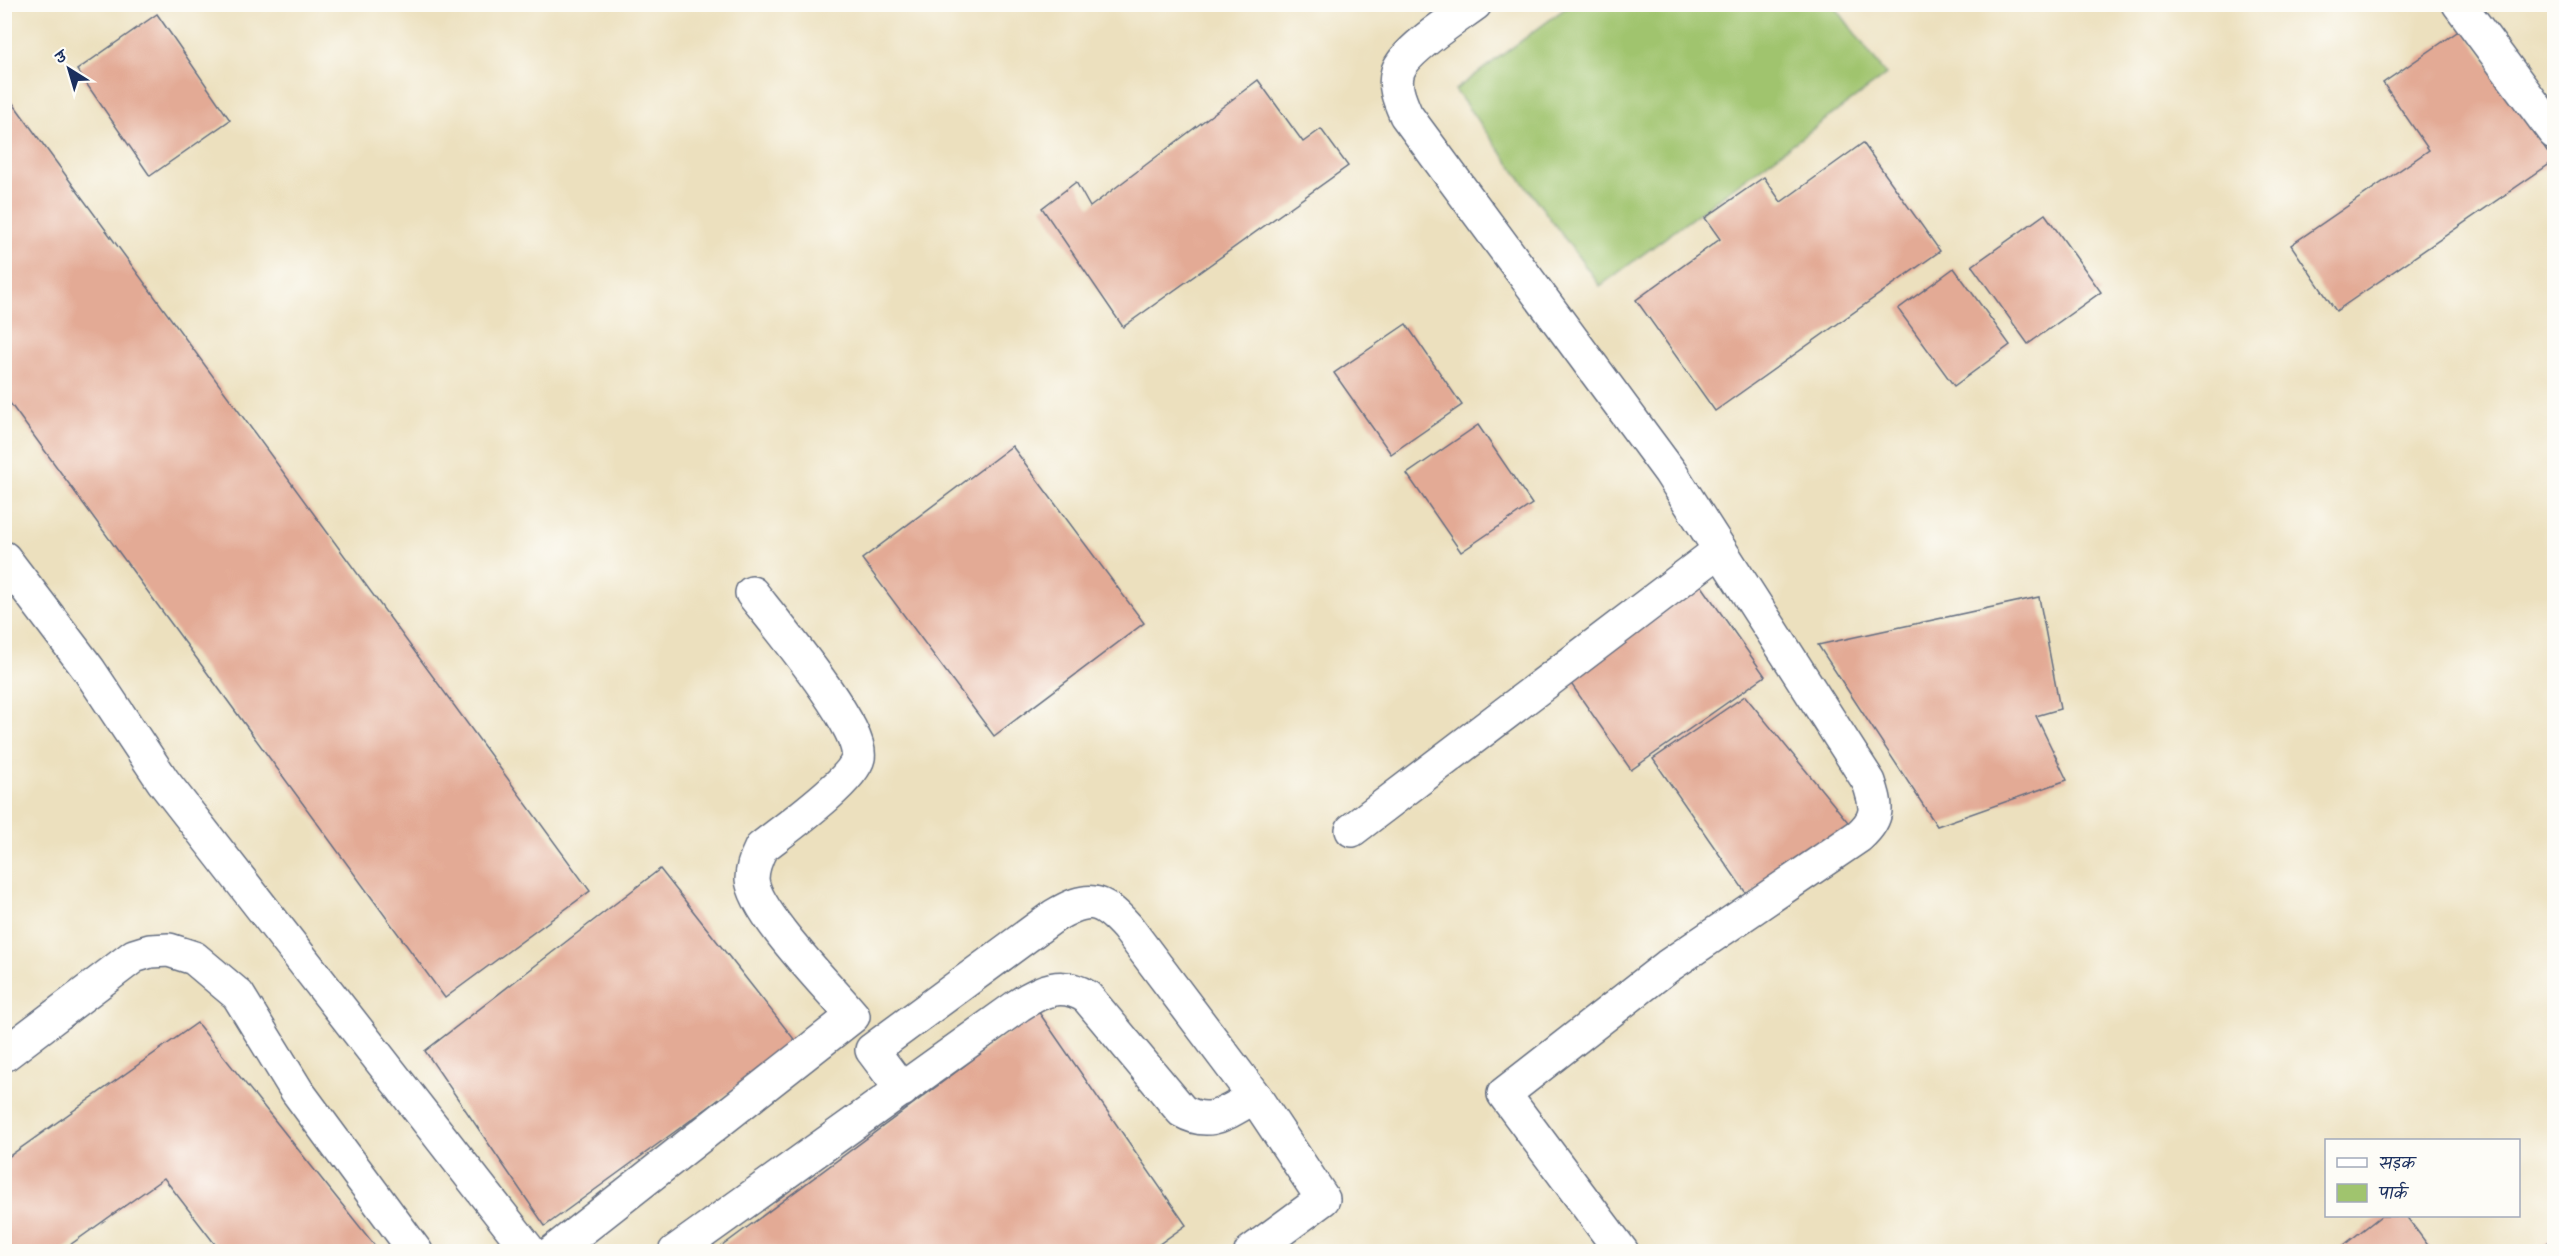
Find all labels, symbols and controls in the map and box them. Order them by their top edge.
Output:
north arrow [39,39,99,99]
text: उ [49,43,75,71]
legend [2325,1139,2520,1217]
text: सड़क [2379,1150,2417,1179]
text: पार्क [2378,1180,2410,1209]

